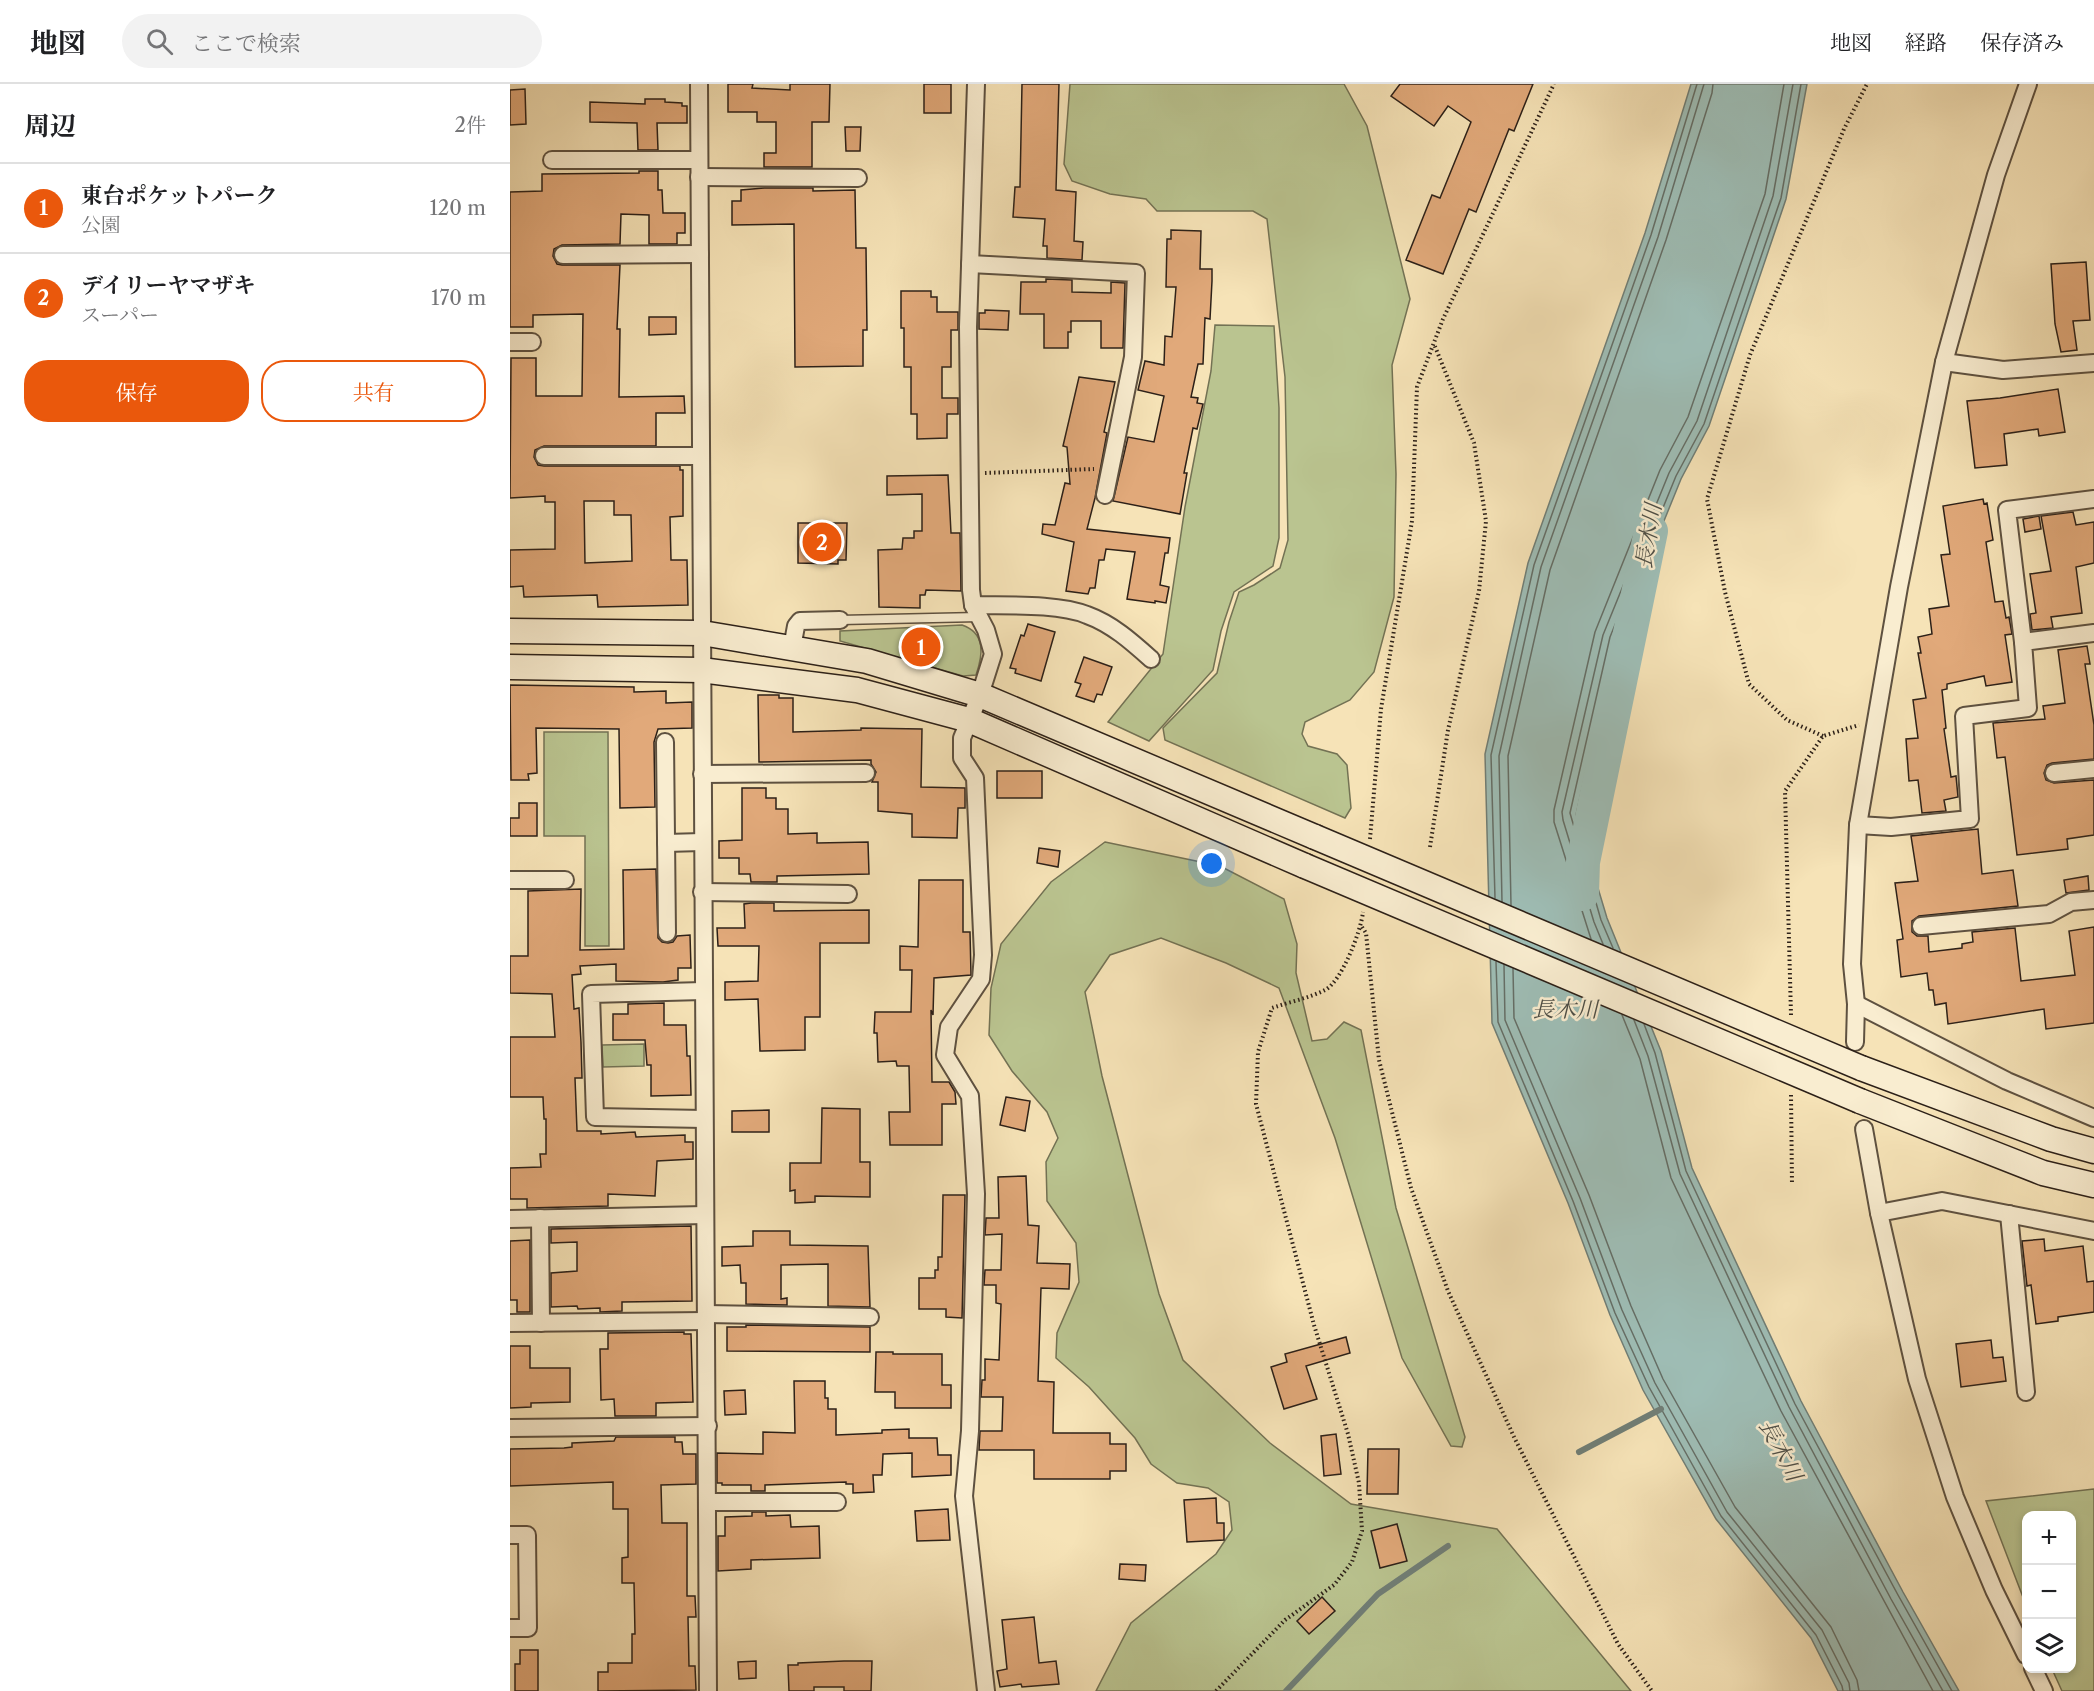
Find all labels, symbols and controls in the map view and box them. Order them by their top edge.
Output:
search box [122,14,542,68]
icon: search [143,25,176,58]
text: 地図 [30,26,86,60]
text: ここで検索 [191,30,301,57]
text: 地図 [1830,30,1872,55]
text: 経路 [1905,30,1947,55]
text: 保存済み [1980,30,2064,55]
text: 周辺 [24,110,76,142]
text: 2件 [455,113,486,137]
text: 東台ポケットパーク [81,182,277,209]
text: 1 [39,196,48,220]
text: 120 m [429,196,486,220]
text: 公園 [81,213,121,237]
text: デイリーヤマザキ [81,272,255,299]
text: 2 [38,286,49,310]
text: 170 m [431,286,486,310]
text: スーパー [81,303,159,327]
button: 保存 [24,360,249,422]
button: 共有 [261,360,486,422]
water label: 長木川 [1630,499,1667,571]
pin: 2 [802,520,842,564]
pin: 1 [902,624,940,670]
your location [1197,849,1226,878]
water label: 長木川 [1532,996,1600,1023]
water label: 長木川 [1753,1415,1809,1487]
map controls [2022,1511,2076,1673]
button: + [2022,1511,2076,1565]
button: − [2022,1565,2076,1619]
button: layers [2022,1619,2076,1673]

